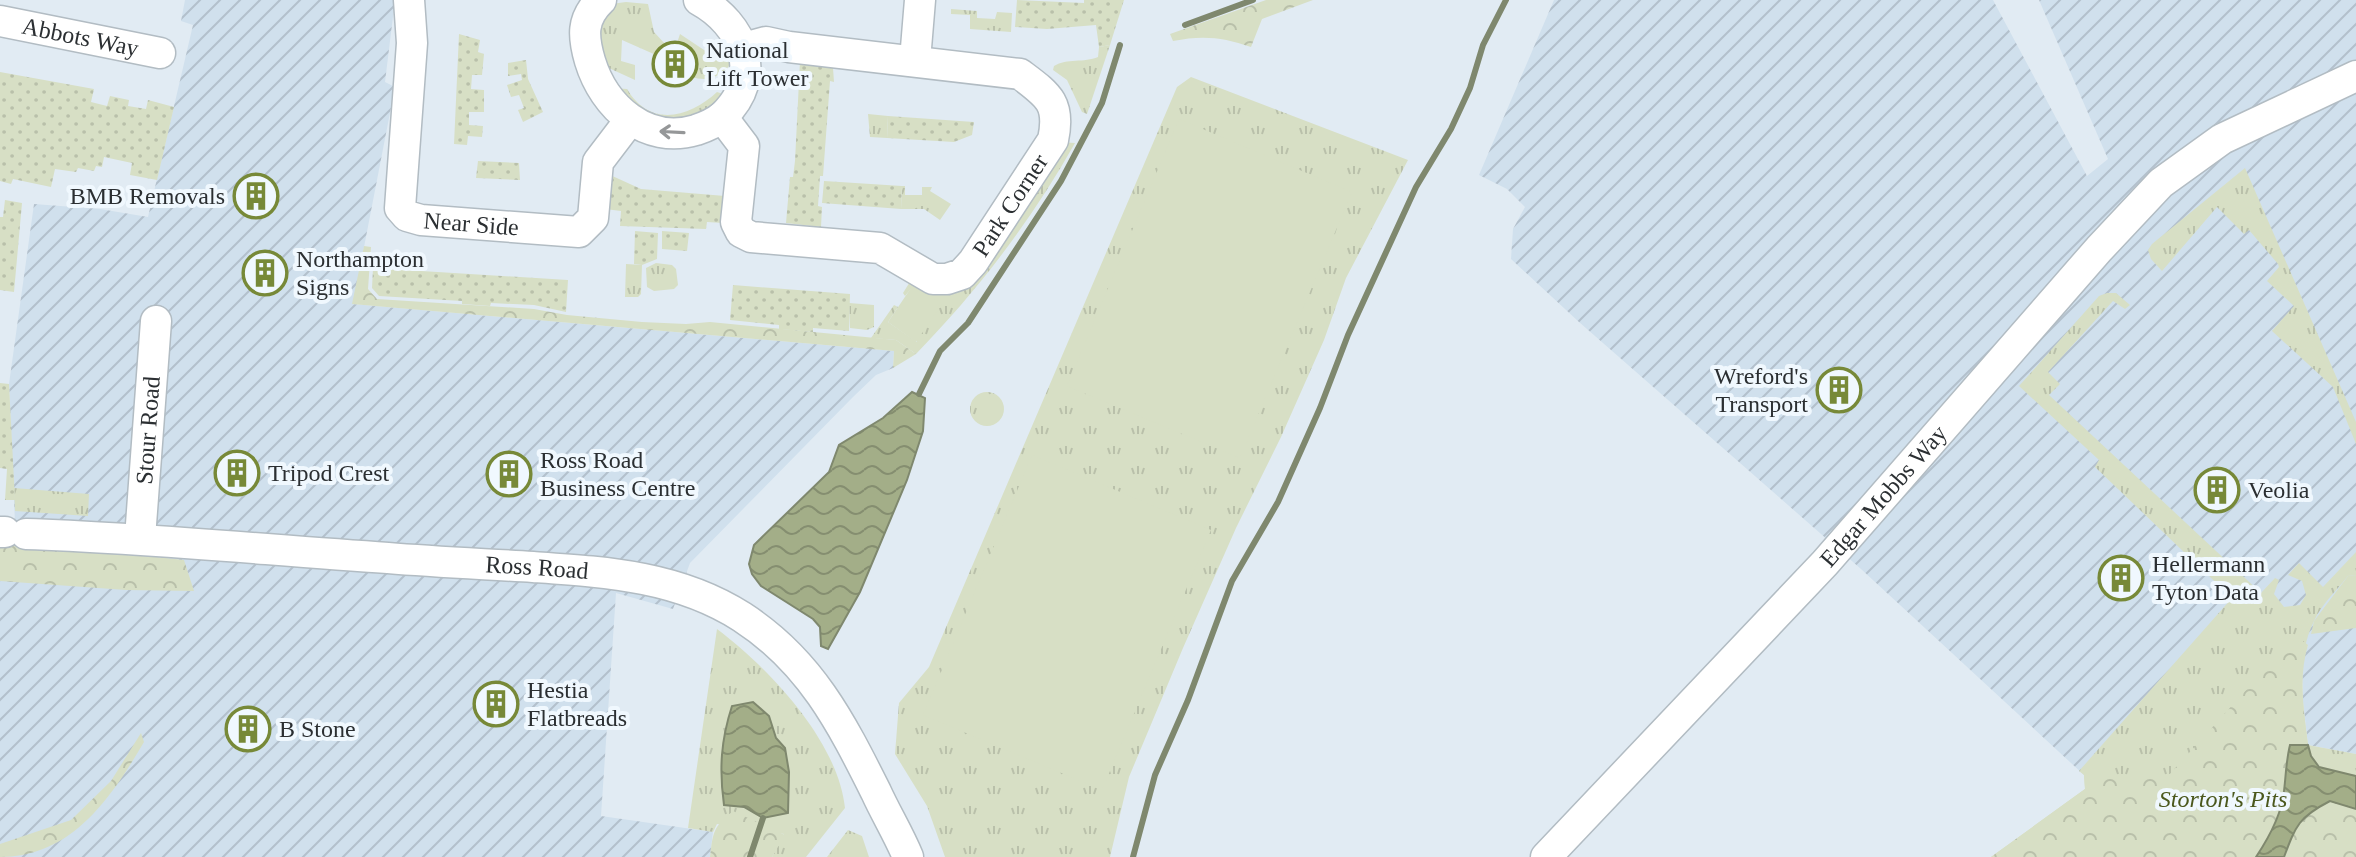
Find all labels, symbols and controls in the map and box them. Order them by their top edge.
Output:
street label: Abbots Way [20,13,141,61]
place label: National Lift Tower [706,37,809,91]
building icon: National Lift Tower [651,40,699,88]
one-way arrow [659,124,686,139]
street label: Park Corner [967,149,1053,261]
building icon: BMB Removals [232,172,280,220]
place label: BMB Removals [70,183,225,209]
street label: Near Side [423,207,520,240]
place label: Northampton Signs [296,246,424,300]
building icon: Northampton Signs [241,249,289,297]
place label: Wreford's Transport [1714,363,1808,417]
building icon: Wreford's Transport [1815,366,1863,414]
street label: Stour Road [131,375,165,485]
street label: Edgar Mobbs Way [1815,420,1952,572]
place label: Ross Road Business Centre [540,447,695,501]
building icon: Tripod Crest [213,449,261,497]
building icon: Ross Road Business Centre [485,450,533,498]
place label: Tripod Crest [268,460,389,486]
building icon: Veolia [2193,466,2241,514]
place label: Veolia [2248,477,2310,503]
street label: Ross Road [485,551,590,584]
place label: Hellermann Tyton Data [2152,551,2265,605]
building icon: Hellermann Tyton Data [2097,554,2145,602]
place label: Hestia Flatbreads [527,677,627,731]
building icon: Hestia Flatbreads [472,680,520,728]
building icon: B Stone [224,705,272,753]
place label: B Stone [279,716,356,742]
park label: Storton's Pits [2159,786,2287,812]

